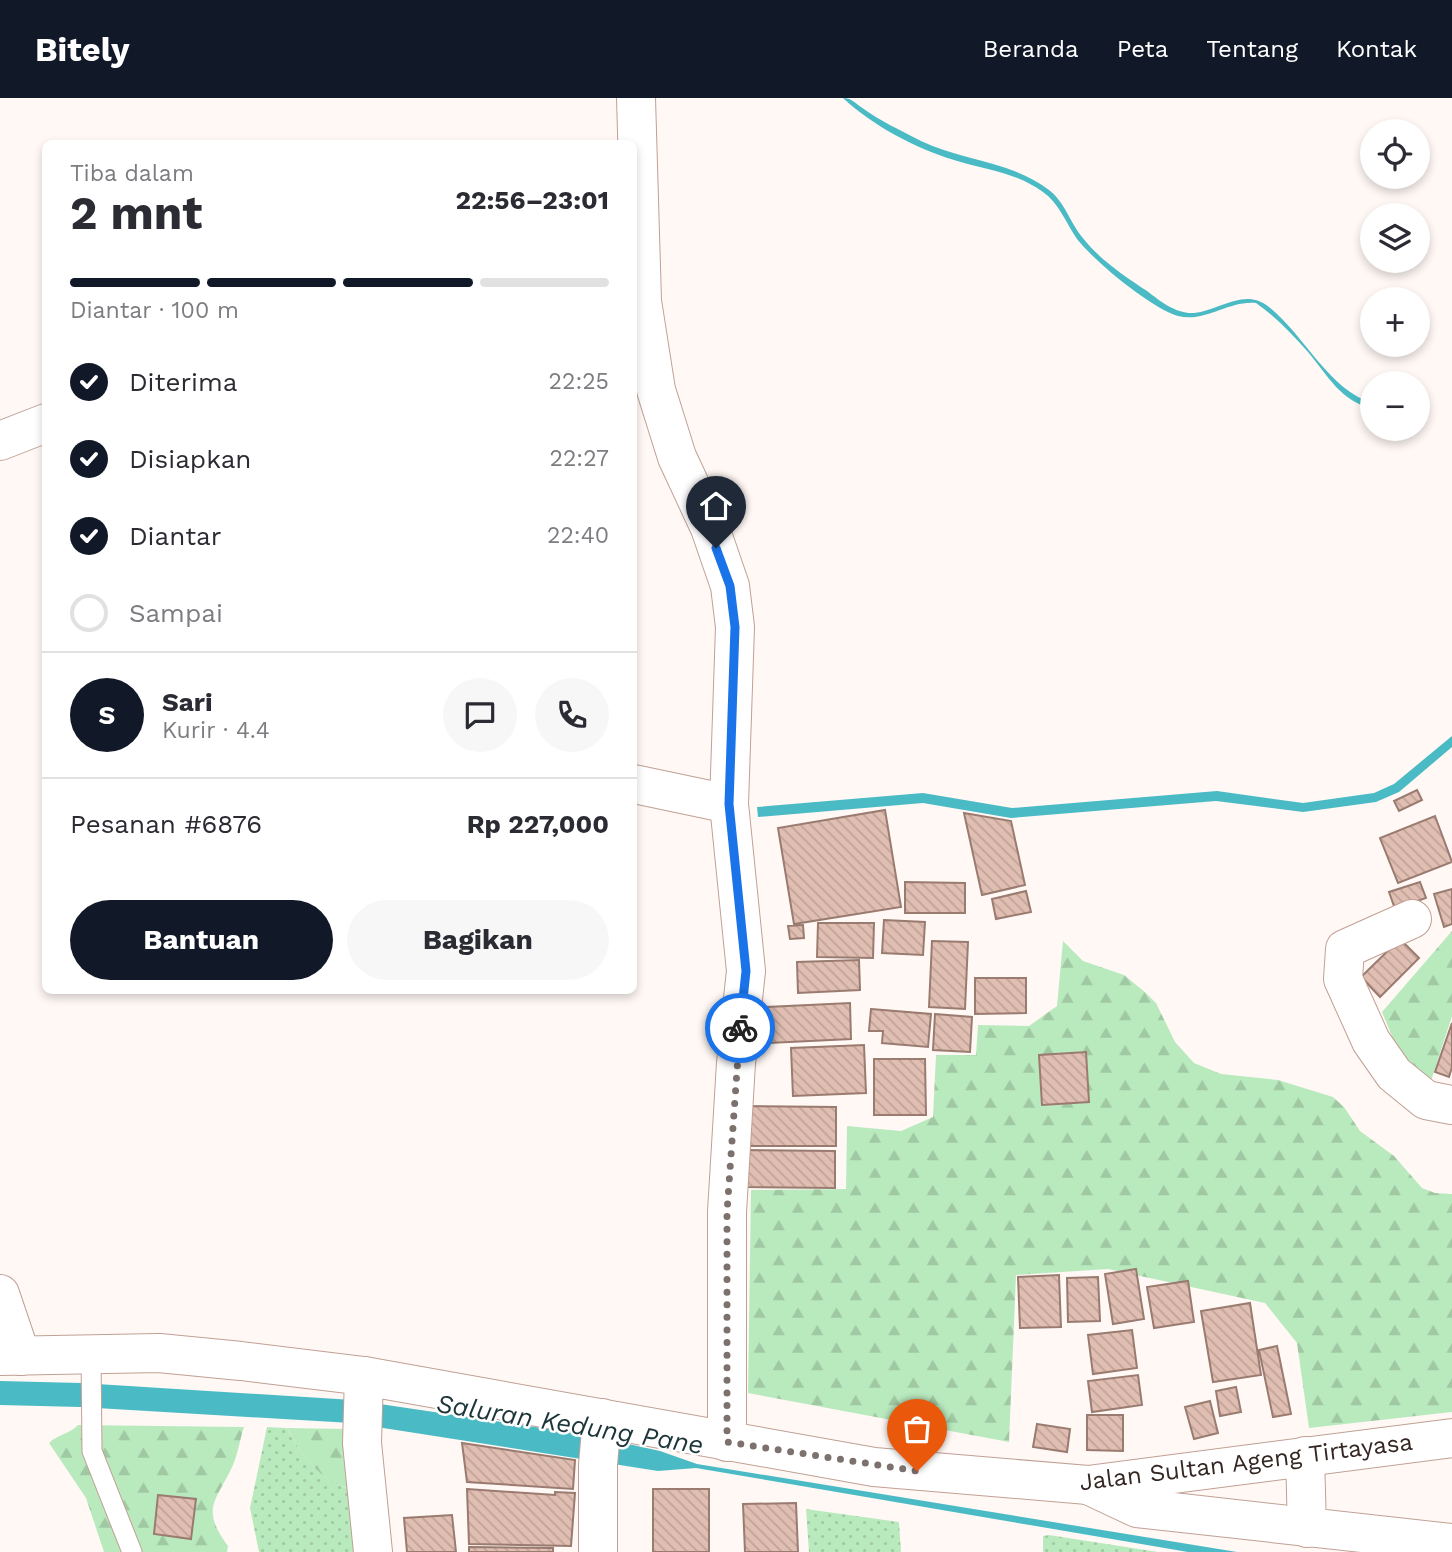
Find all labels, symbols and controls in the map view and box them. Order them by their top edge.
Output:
text: Bitely [35,30,130,69]
text: Beranda [983,35,1079,63]
text: Peta [1117,35,1168,63]
text: Tentang [1206,35,1298,63]
text: Kontak [1336,35,1417,63]
map controls [1360,119,1430,441]
button: locate [1360,119,1430,189]
text: Tiba dalam [70,160,194,187]
text: 22:56–23:01 [455,185,609,215]
text: 2 mnt [70,186,202,240]
button: layers [1360,203,1430,273]
button: + [1360,287,1430,357]
text: Diantar · 100 m [70,297,239,324]
icon: check [70,363,108,401]
text: Diterima [129,367,237,397]
text: 22:25 [549,368,609,395]
button: − [1360,371,1430,441]
icon: check [70,440,108,478]
text: Disiapkan [129,444,251,474]
text: 22:27 [550,445,609,472]
pin [686,476,746,548]
icon: home [697,487,735,525]
icon: check [70,517,108,555]
text: Diantar [129,521,221,551]
text: 22:40 [547,522,609,549]
text: Sampai [129,598,223,628]
button: chat [443,678,517,752]
button: phone [535,678,609,752]
text: Sari [162,687,212,717]
text: S [99,700,115,730]
text: Kurir · 4.4 [162,717,270,744]
text: Pesanan #6876 [70,809,262,839]
text: Rp 227,000 [467,809,609,839]
button: Bantuan [70,900,333,980]
button: Bagikan [347,900,609,980]
courier [705,993,775,1063]
icon: bike [721,1009,759,1047]
water label: Saluran Kedung Pane [434,1388,706,1460]
pin [887,1399,947,1471]
icon: bag [898,1410,936,1448]
street label: Jalan Sultan Ageng Tirtayasa [1078,1428,1414,1496]

